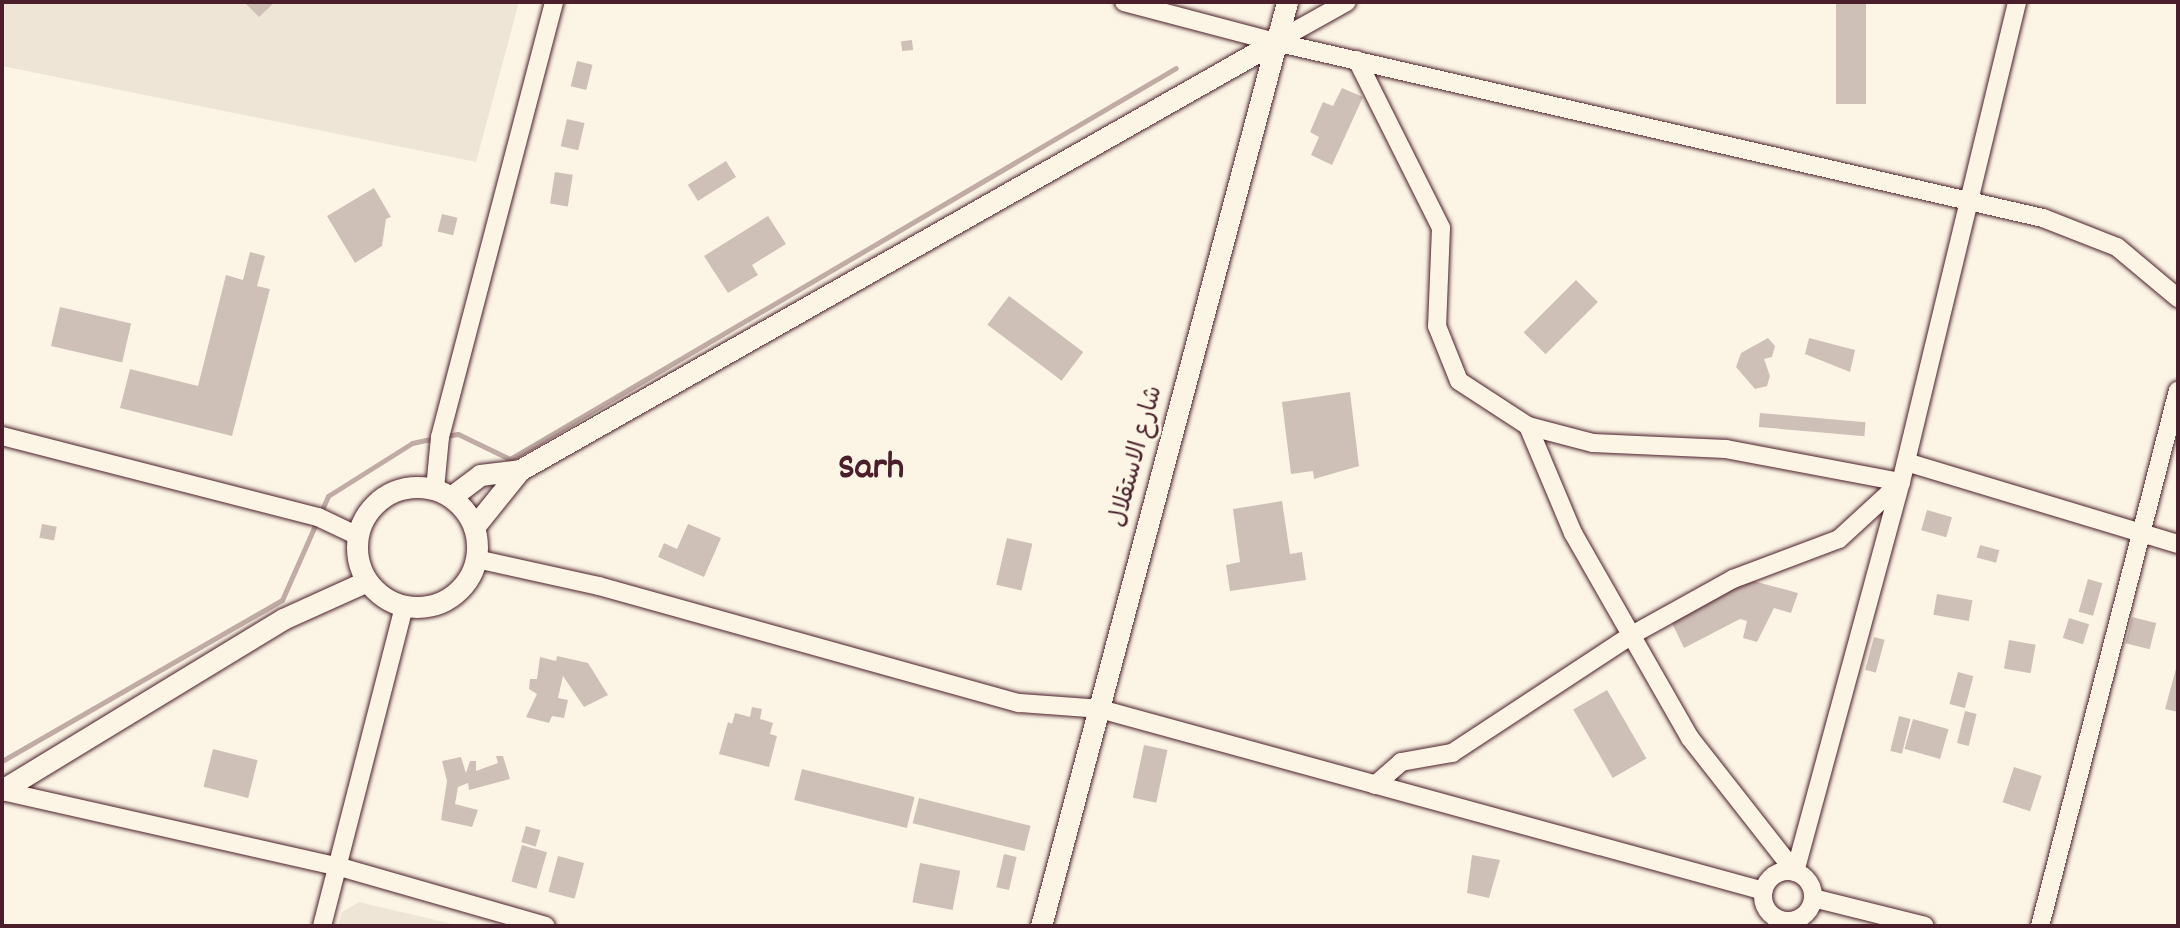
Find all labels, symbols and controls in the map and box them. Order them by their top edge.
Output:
street label: شارع الاستقلال [1105,383,1171,531]
district label: Sarh [838,447,904,493]

